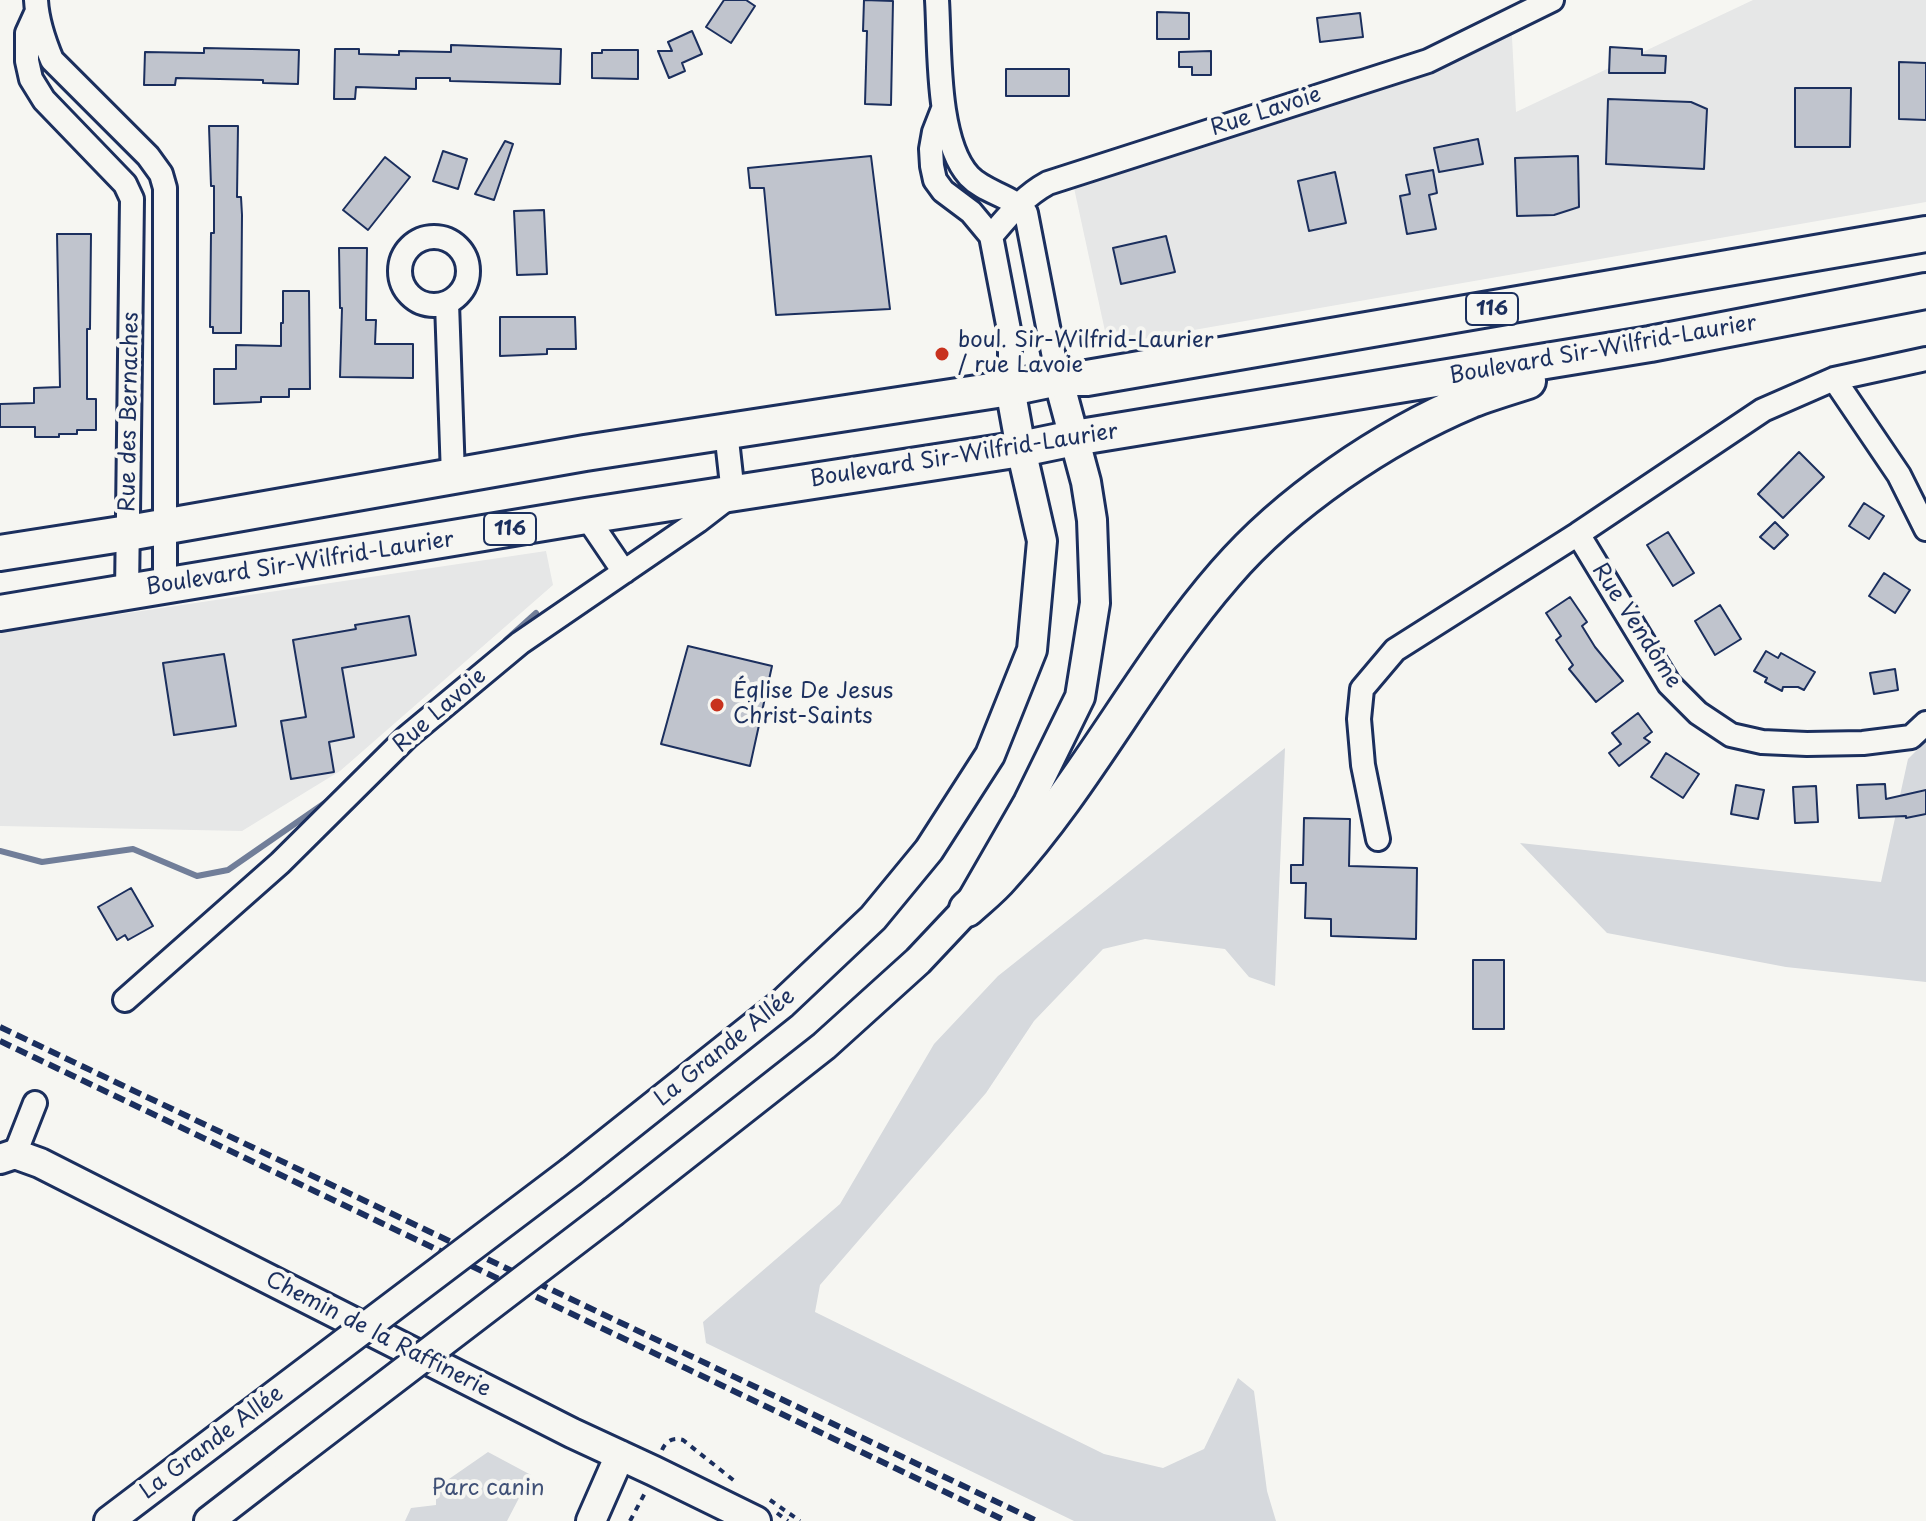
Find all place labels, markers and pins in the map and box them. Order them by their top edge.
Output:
place label: boul. Sir-Wilfrid-Laurier / rue Lavoie [958,328,1214,380]
marker: boul. Sir-Wilfrid-Laurier / rue Lavoie [933,345,951,363]
place label: Église De Jesus Christ-Saints [733,679,893,730]
marker: Église De Jesus Christ-Saints [708,696,726,714]

